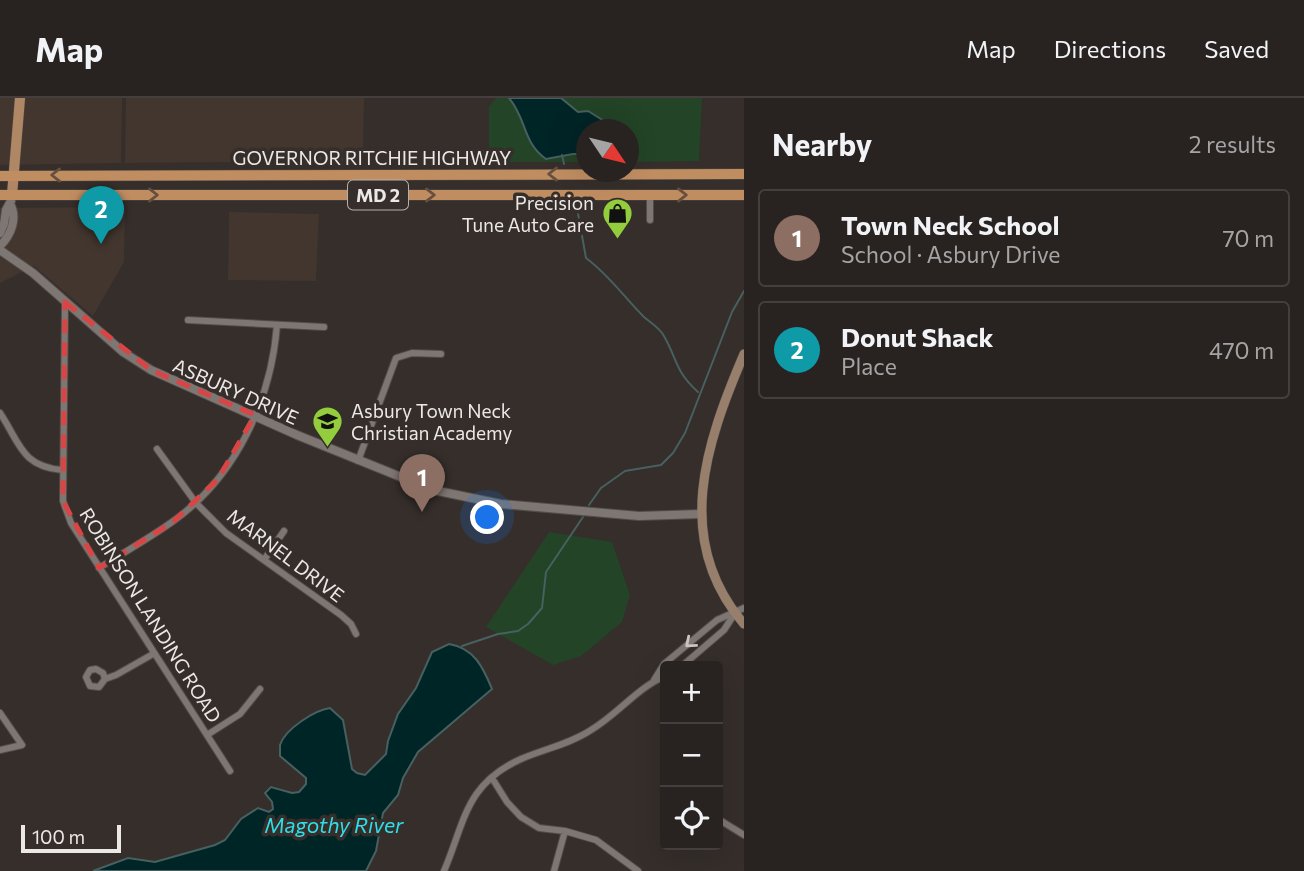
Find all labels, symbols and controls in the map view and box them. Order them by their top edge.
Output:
text: Map [35,28,103,69]
text: Map [966,34,1016,63]
text: Directions [1054,34,1166,63]
text: Saved [1204,34,1269,63]
north arrow [576,119,639,182]
text: Nearby [772,125,872,162]
text: 2 results [1189,130,1276,158]
street label: GOVERNOR RITCHIE HIGHWAY [233,146,511,169]
one-way arrow [548,166,558,182]
one-way arrow [51,167,61,183]
road number: MD 2 [348,180,408,210]
pin: 2 [78,186,124,244]
one-way arrow [149,187,159,203]
one-way arrow [425,187,436,203]
one-way arrow [677,187,688,203]
place label: Precision Tune Auto Care [462,191,594,236]
shop icon: Precision Tune Auto Care [600,196,634,240]
text: Town Neck School [841,209,1060,240]
text: 1 [792,224,802,252]
text: 70 m [1222,224,1274,252]
text: School · Asbury Drive [841,240,1060,268]
text: Donut Shack [841,321,993,352]
text: 2 [790,336,804,364]
text: 470 m [1209,336,1274,364]
text: Place [841,352,897,380]
street label: ASBURY DRIVE [170,353,302,429]
place label: Asbury Town Neck Christian Academy [351,399,512,444]
school or university icon: Asbury Town Neck Christian Academy [311,404,345,448]
pin: 1 [399,454,445,512]
your location [470,500,504,534]
street label: ROBINSON LANDING ROAD [75,504,227,726]
street label: MARNEL DRIVE [223,504,349,606]
one-way arrow [686,635,699,647]
map controls [660,661,723,850]
button: + [660,661,723,724]
button: − [660,724,723,787]
button: locate [660,787,723,850]
water label: Magothy River [265,812,404,837]
scale bar [21,822,121,854]
text: 100 m [32,825,85,848]

